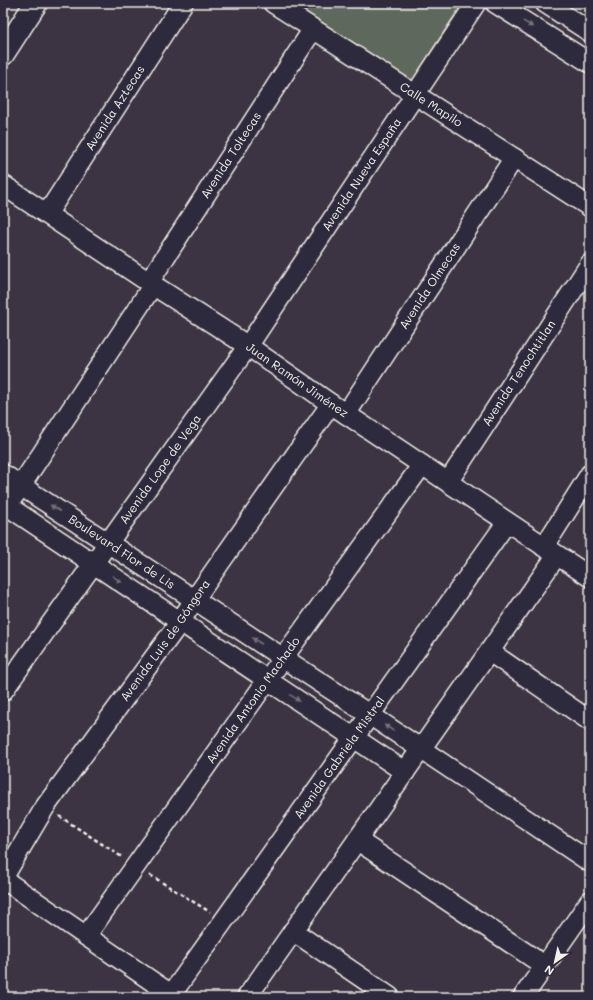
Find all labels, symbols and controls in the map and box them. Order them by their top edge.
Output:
one-way arrow [522,20,534,27]
street label: Avenida Aztecas [81,62,148,153]
street label: Calle Mapilo [397,78,466,130]
street label: Avenida Toltecas [196,108,264,201]
street label: Avenida Nueva España [318,114,404,234]
street label: Avenida Olmecas [395,239,463,332]
street label: Avenida Tenochtitlan [478,316,558,429]
street label: Juan Ramón Jiménez [243,338,352,421]
street label: Avenida Lope de Vega [115,411,204,527]
one-way arrow [49,504,60,512]
street label: Boulevard Flor de Lis [66,510,179,592]
one-way arrow [112,575,122,583]
street label: Avenida Luis de Góngora [116,576,213,704]
street label: Avenida Antonio Machado [202,633,303,766]
one-way arrow [252,637,262,645]
street label: Avenida Gabriela Mistral [290,693,388,822]
one-way arrow [289,694,300,702]
one-way arrow [384,724,394,732]
north arrow [535,942,575,982]
text: N [541,962,557,979]

